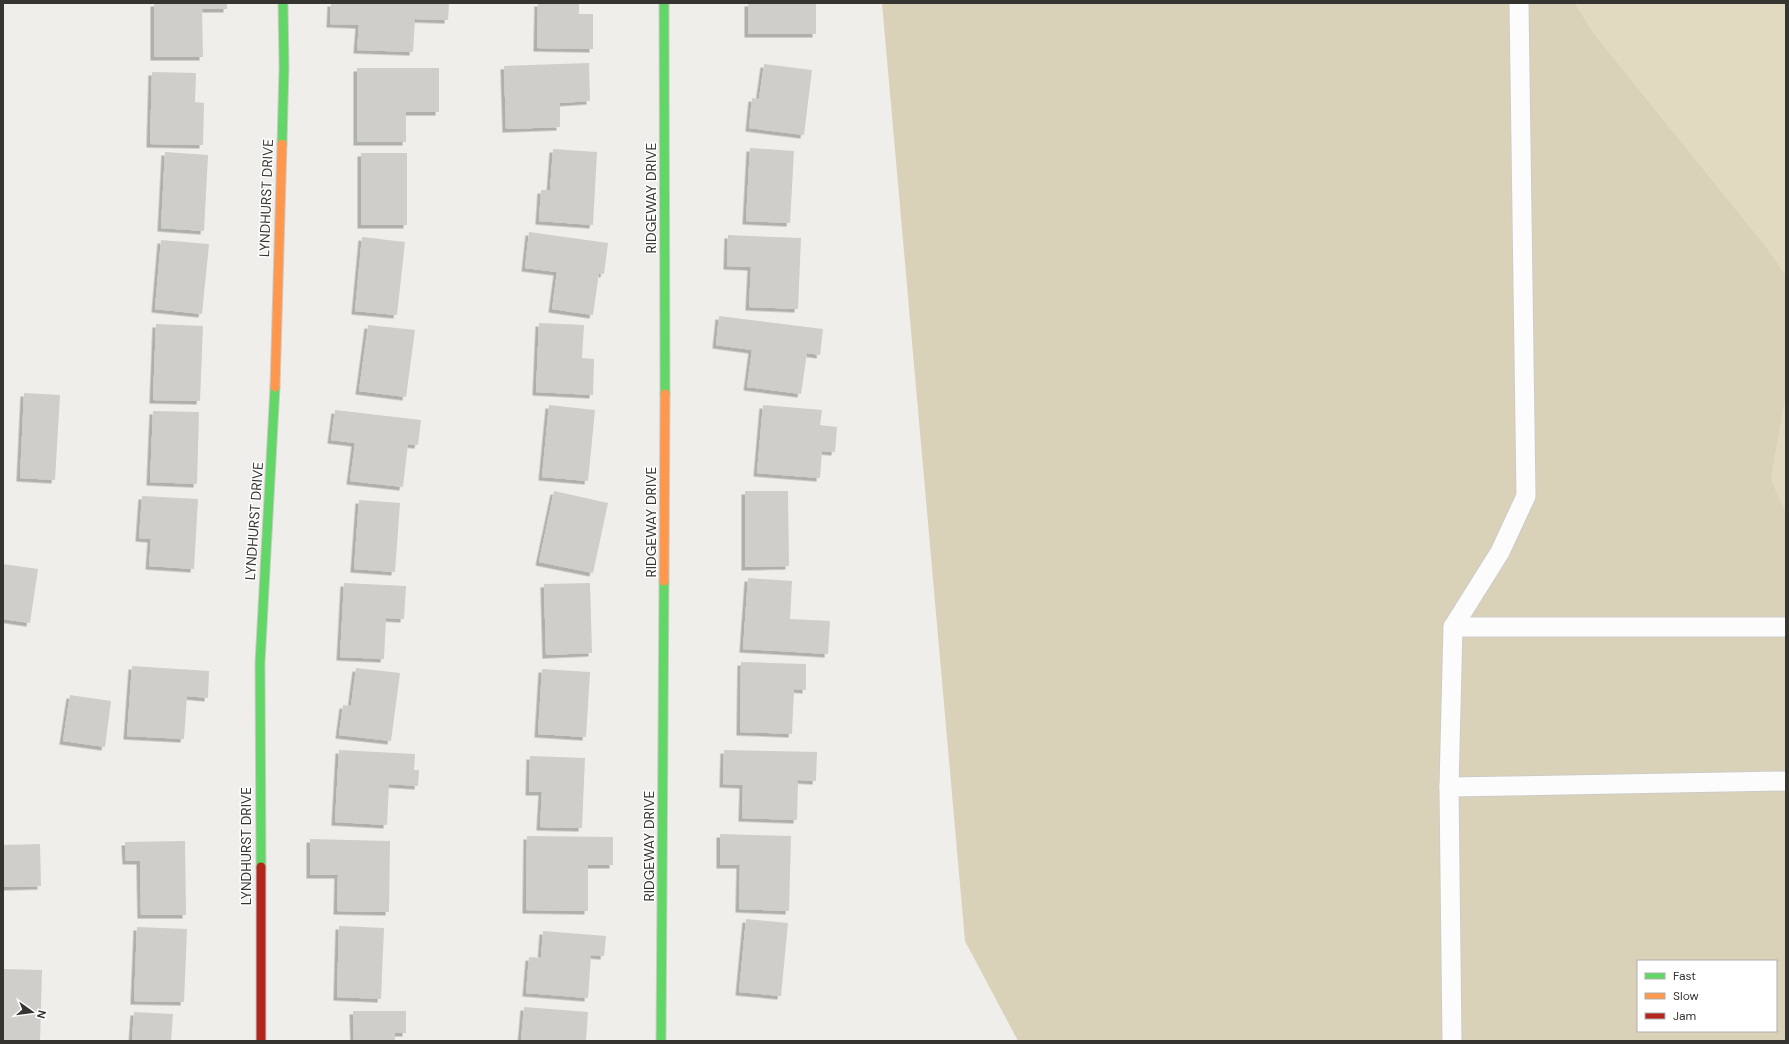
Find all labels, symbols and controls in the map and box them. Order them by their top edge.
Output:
street label: LYNDHURST DRIVE [255,138,277,257]
street label: RIDGEWAY DRIVE [642,142,660,253]
street label: LYNDHURST DRIVE [241,461,267,581]
street label: RIDGEWAY DRIVE [642,466,660,577]
street label: LYNDHURST DRIVE [237,787,255,905]
street label: RIDGEWAY DRIVE [640,790,658,901]
legend [1637,960,1777,1032]
text: Fast [1673,968,1696,984]
text: Slow [1673,988,1699,1004]
north arrow [12,992,52,1032]
text: Jam [1673,1008,1696,1024]
text: N [34,1009,49,1020]

